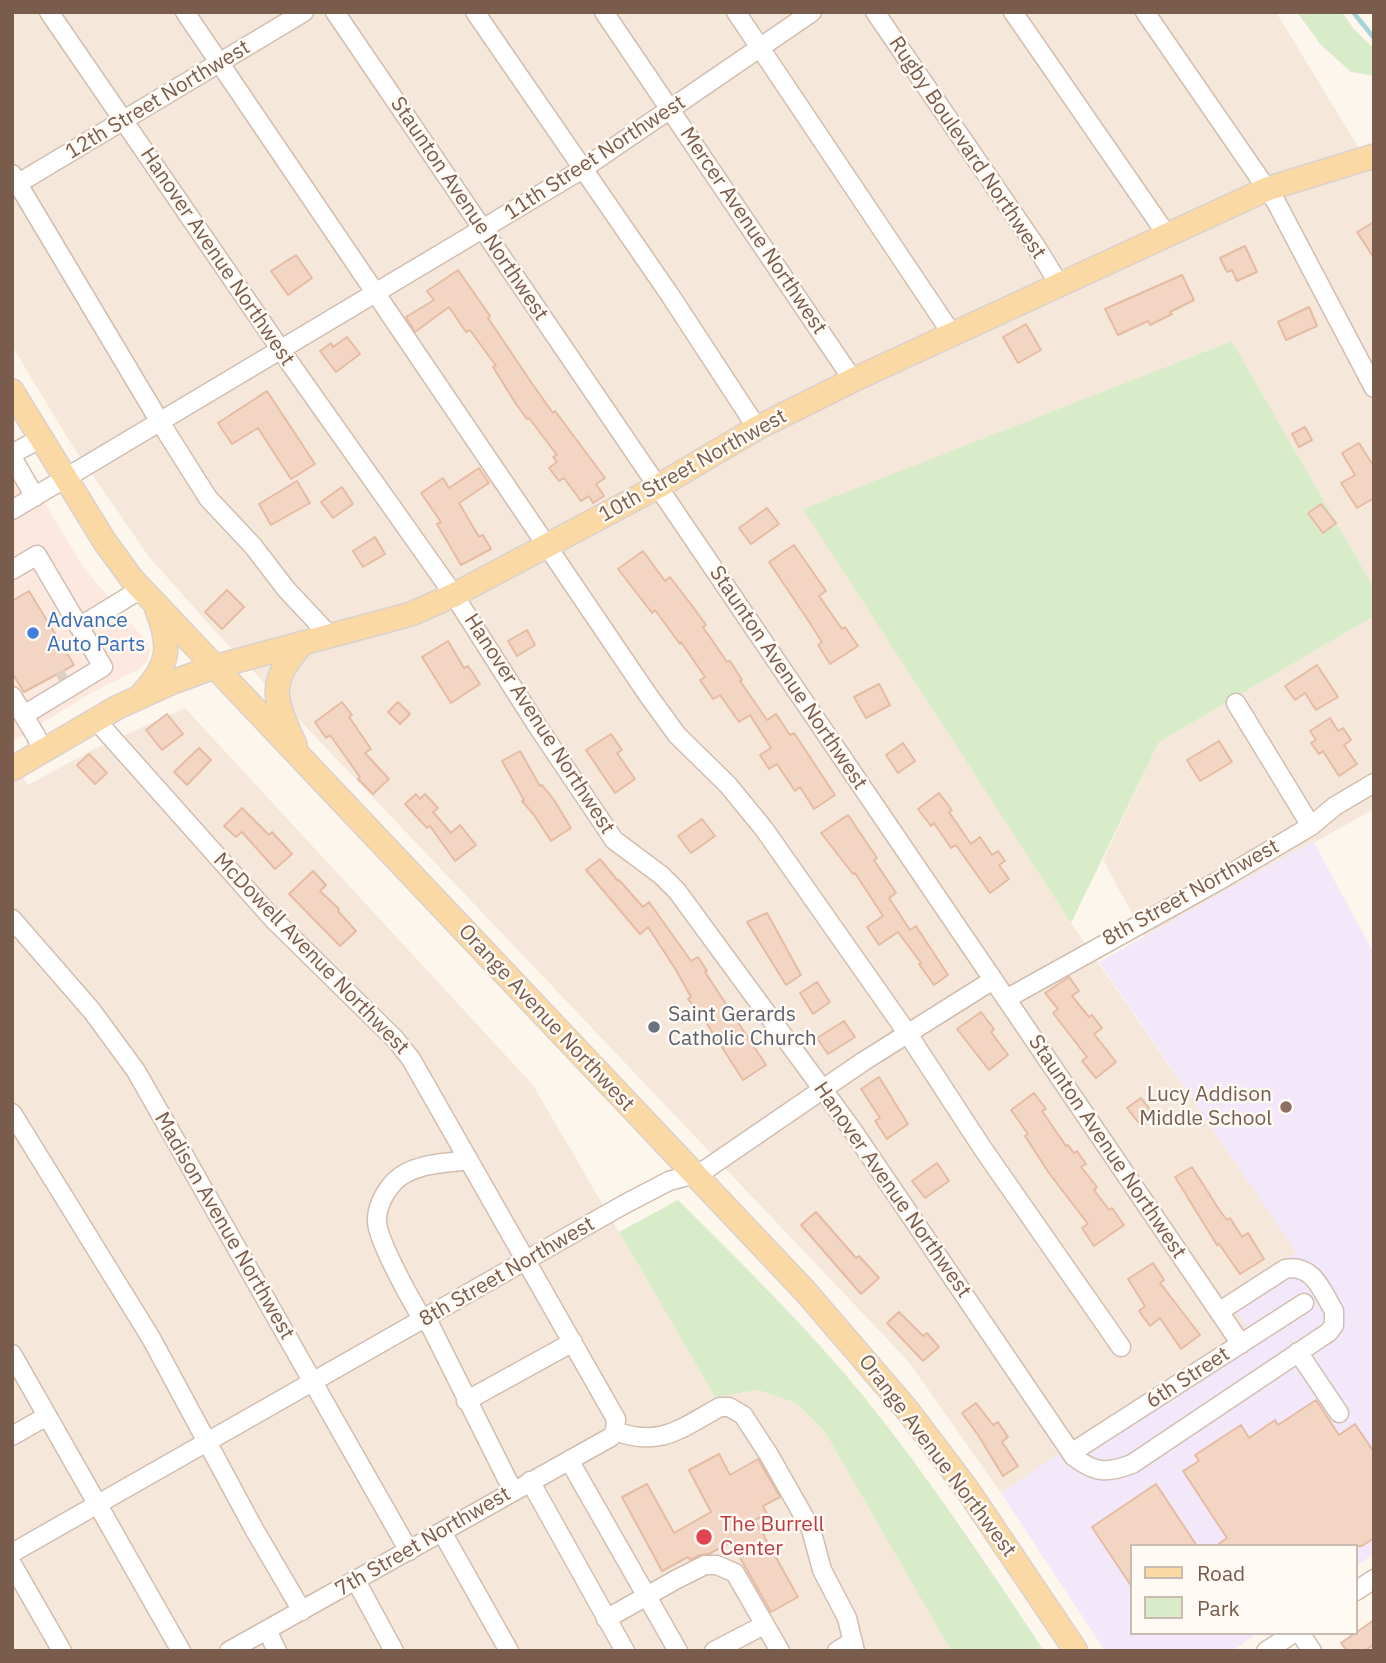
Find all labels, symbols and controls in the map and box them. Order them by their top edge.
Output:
street label: Rugby Boulevard Northwest [883,32,1051,264]
street label: 12th Street Northwest [61,35,255,165]
street label: 11th Street Northwest [500,90,690,226]
street label: Staunton Avenue Northwest [385,92,553,326]
street label: Mercer Avenue Northwest [674,123,832,339]
street label: Hanover Avenue Northwest [135,143,299,371]
street label: 10th Street Northwest [595,404,791,528]
street label: Staunton Avenue Northwest [704,561,872,795]
place label: Advance Auto Parts [47,608,146,658]
street label: Hanover Avenue Northwest [458,609,620,839]
marker: Advance Auto Parts [25,625,41,641]
street label: 8th Street Northwest [1098,834,1284,952]
street label: McDowell Avenue Northwest [208,848,414,1060]
street label: Orange Avenue Northwest [453,919,639,1117]
place label: Saint Gerards Catholic Church [668,1002,817,1052]
marker: Saint Gerards Catholic Church [646,1019,662,1035]
street label: Staunton Avenue Northwest [1023,1030,1191,1264]
street label: Hanover Avenue Northwest [808,1077,976,1303]
place label: Lucy Addison Middle School [1139,1082,1272,1132]
marker: Lucy Addison Middle School [1278,1099,1294,1115]
street label: Madison Avenue Northwest [149,1108,299,1344]
street label: 8th Street Northwest [415,1212,599,1332]
street label: 6th Street [1142,1342,1234,1414]
street label: Orange Avenue Northwest [853,1350,1021,1562]
street label: 7th Street Northwest [331,1482,515,1602]
place label: The Burrell Center [720,1512,824,1562]
marker: The Burrell Center [694,1527,714,1547]
legend [1130,1544,1358,1635]
text: Road [1197,1559,1245,1587]
text: Park [1197,1594,1240,1622]

